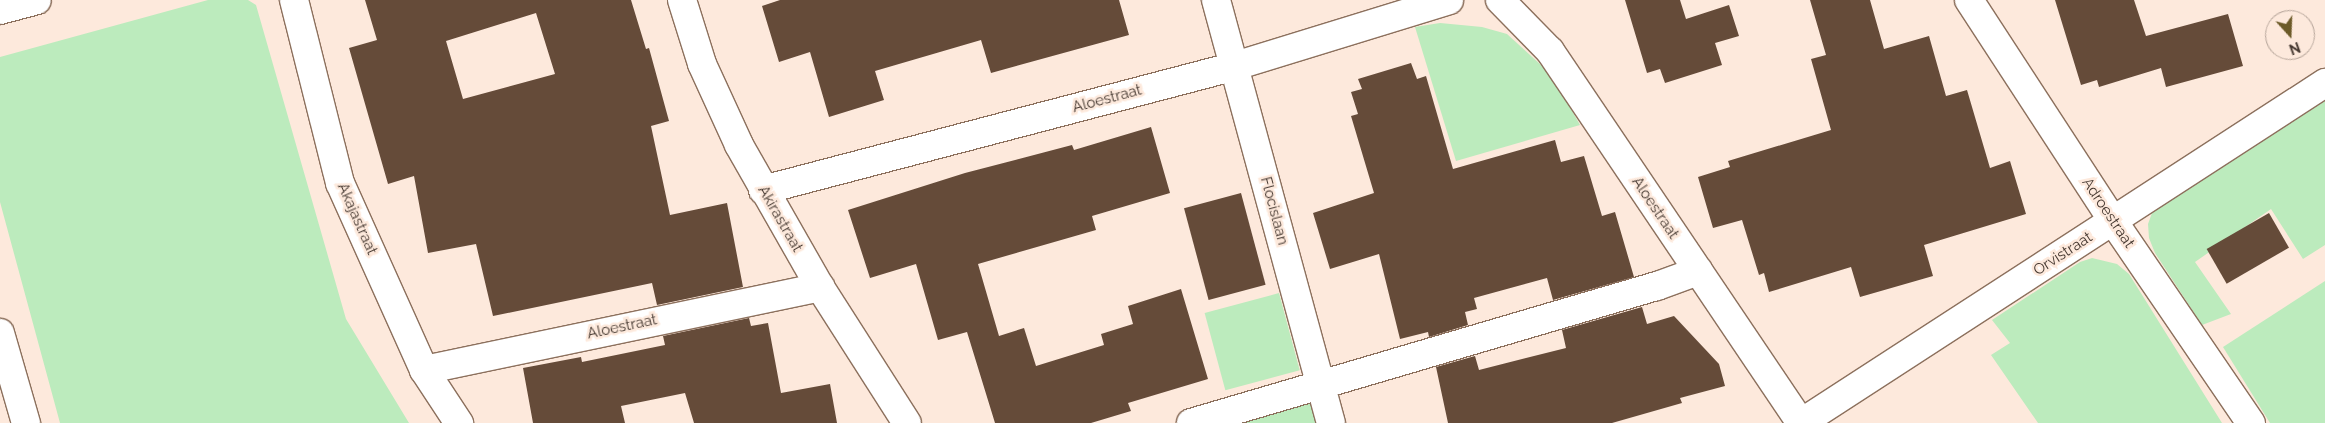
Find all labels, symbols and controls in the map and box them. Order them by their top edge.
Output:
north arrow [2265,10,2315,60]
text: N [2287,39,2303,58]
street label: Aloestraat [1070,81,1144,117]
street label: Aloestraat [1628,174,1682,242]
street label: Adroestraat [2078,174,2138,252]
street label: Flocislaan [1256,175,1292,247]
street label: Akajastraat [333,180,381,258]
street label: Akirastraat [754,183,806,255]
street label: Orvistraat [2030,228,2096,280]
street label: Aloestraat [586,311,658,343]

